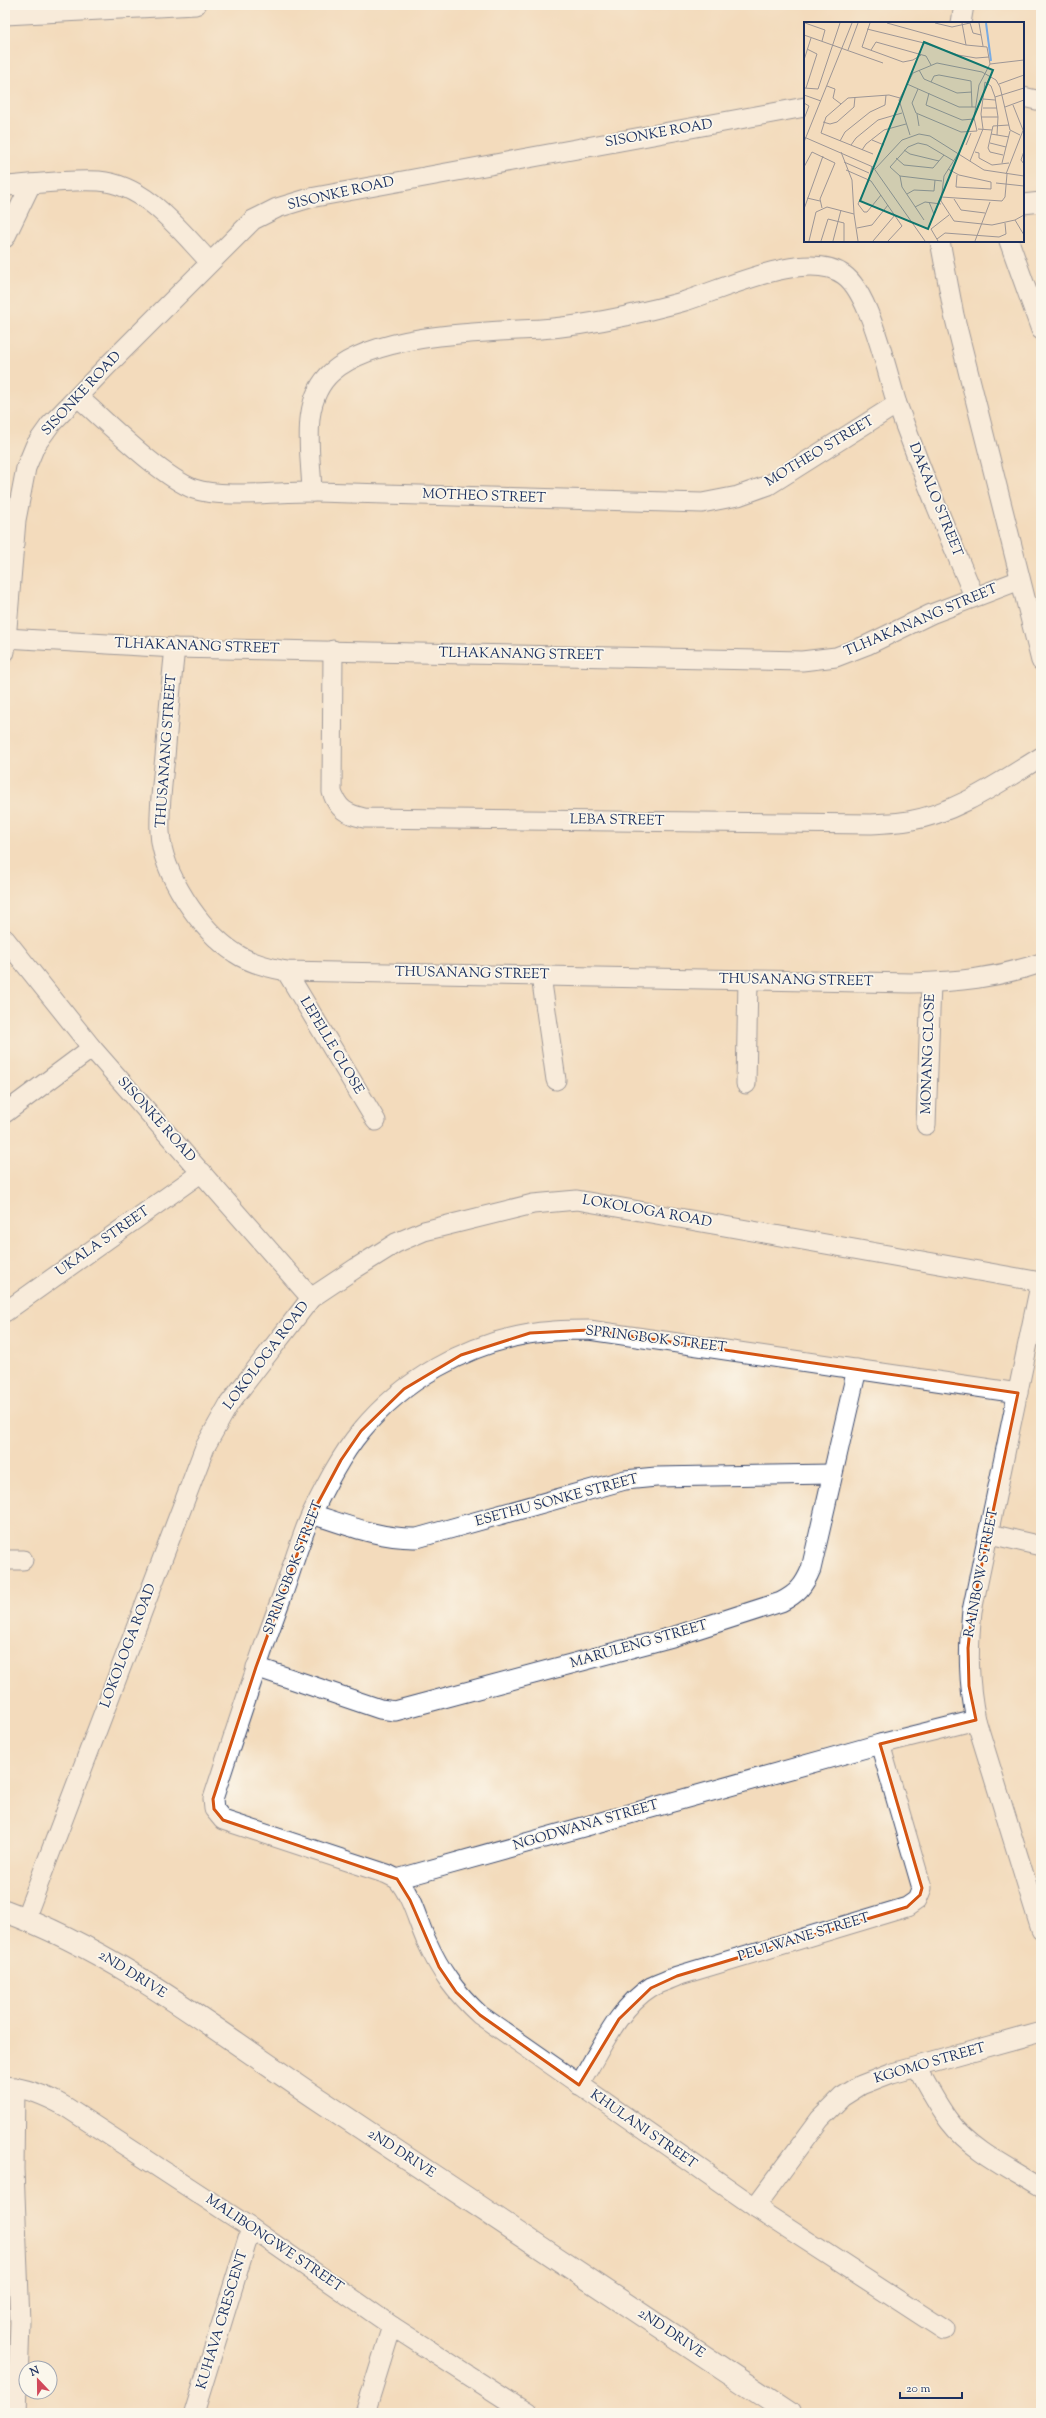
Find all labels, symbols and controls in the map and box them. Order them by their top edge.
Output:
inset map [804,22,1024,242]
street label: SISONKE ROAD [604,115,714,153]
street label: SISONKE ROAD [286,172,396,216]
street label: SISONKE ROAD [37,347,127,441]
street label: MOTHEO STREET [762,411,878,492]
street label: DAKALO STREET [903,440,967,560]
street label: MOTHEO STREET [422,485,546,509]
street label: TLHAKANANG STREET [841,579,1001,662]
street label: TLHAKANANG STREET [114,634,280,660]
street label: TLHAKANANG STREET [438,644,604,666]
street label: THUSANANG STREET [152,673,182,829]
street label: LEBA STREET [570,810,665,832]
street label: THUSANANG STREET [395,963,550,985]
street label: THUSANANG STREET [719,970,874,992]
street label: MONANG CLOSE [917,993,941,1115]
street label: LEPELLE CLOSE [294,994,368,1099]
street label: SISONKE ROAD [112,1073,200,1167]
street label: LOKOLOGA ROAD [581,1191,713,1233]
street label: UKALA STREET [52,1202,154,1282]
street label: LOKOLOGA ROAD [219,1298,315,1414]
street label: SPRINGBOK STREET [584,1321,728,1359]
street label: ESETHU SONKE STREET [473,1470,641,1532]
street label: SPRINGBOK STREET [259,1498,329,1638]
street label: RAINBOW STREET [960,1507,1004,1639]
street label: LOKOLOGA ROAD [96,1581,162,1711]
street label: MARULENG STREET [568,1616,710,1674]
street label: NGODWANA STREET [511,1796,661,1856]
street label: PEULWANE STREET [736,1908,873,1968]
street label: 2ND DRIVE [94,1946,171,2004]
street label: KGOMO STREET [872,2038,988,2090]
street label: KHULANI STREET [586,2086,701,2174]
street label: 2ND DRIVE [363,2125,439,2184]
street label: MALIBONGWE STREET [201,2190,347,2298]
street label: KUHAVA CRESCENT [192,2248,254,2392]
street label: 2ND DRIVE [633,2304,709,2364]
north arrow [18,2360,58,2400]
text: N [27,2363,42,2381]
scale bar [900,2374,962,2400]
text: 20 m [906,2380,931,2398]

